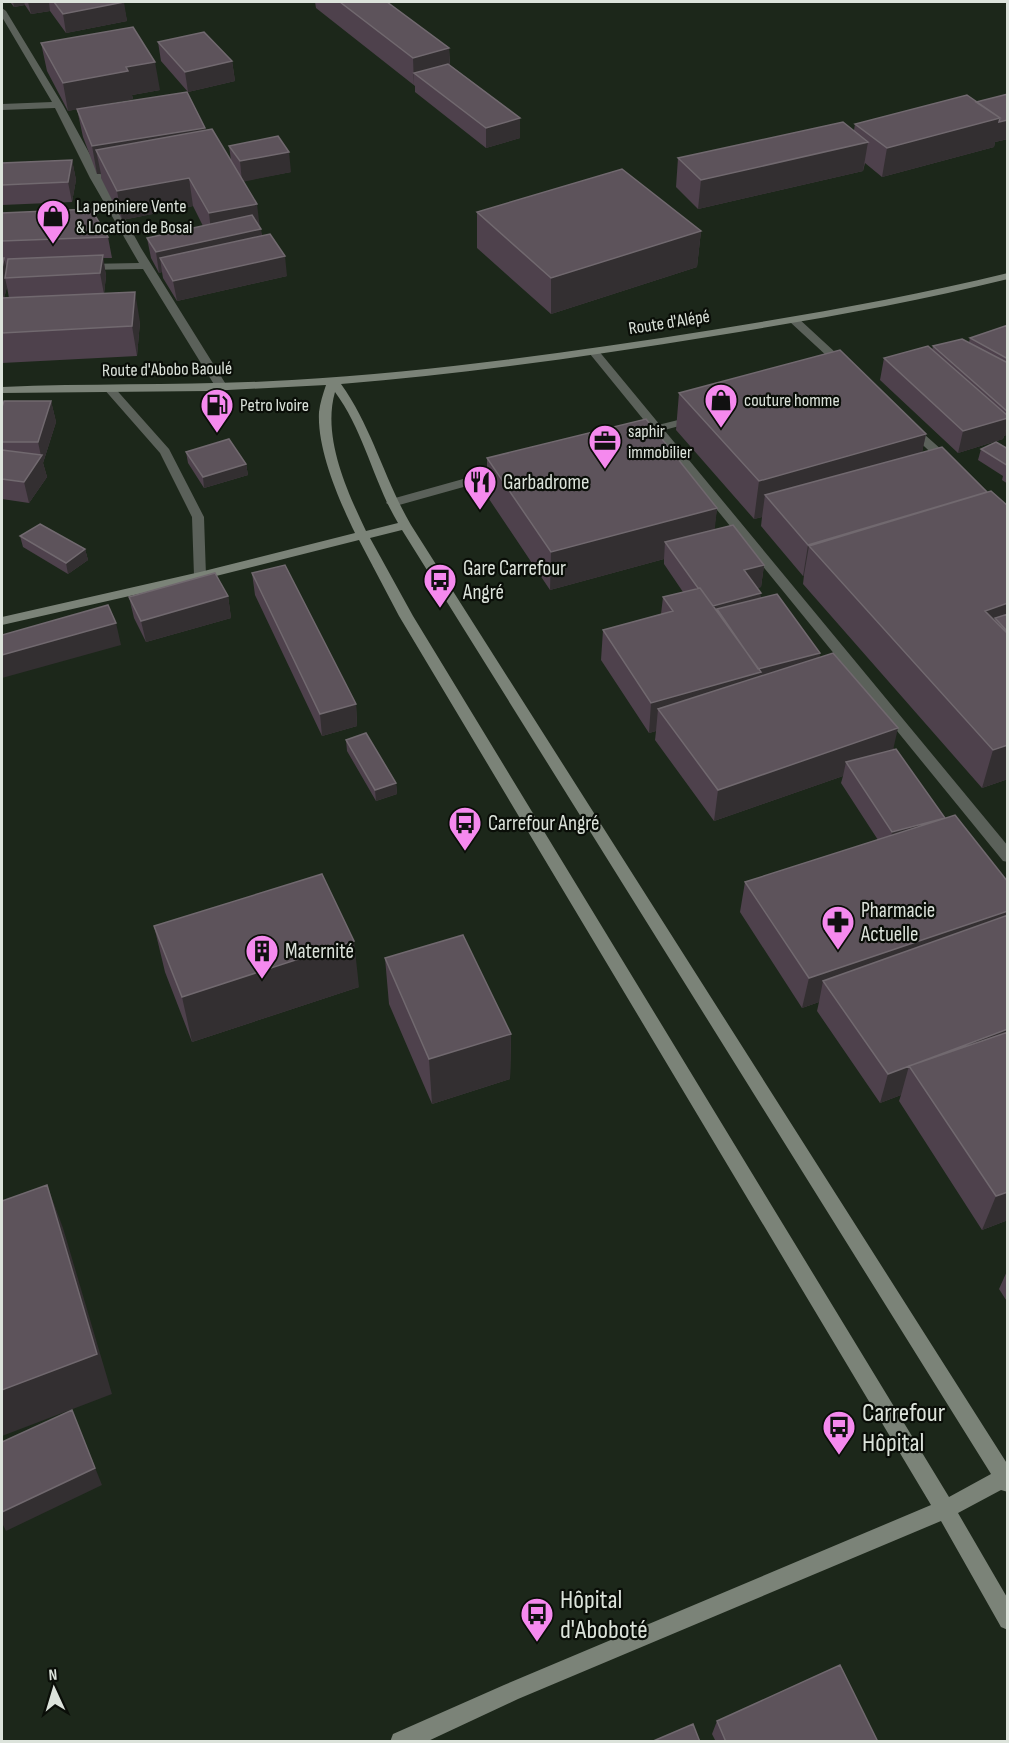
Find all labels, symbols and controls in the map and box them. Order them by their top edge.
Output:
place label: La pepiniere Vente & Location de Bosai [76,196,192,238]
shop icon: La pepiniere Vente & Location de Bosai [35,198,71,245]
street label: Route d'Alépé [627,306,711,339]
street label: Route d'Abobo Baoulé [102,358,232,381]
shop icon: couture homme [703,382,739,429]
fuel station icon: Petro Ivoire [199,387,235,434]
place label: couture homme [744,390,840,411]
place label: Petro Ivoire [240,395,309,416]
place label: saphir immobilier [628,421,692,463]
office icon: saphir immobilier [587,423,623,470]
restaurant icon: Garbadrome [462,464,498,511]
place label: Garbadrome [503,470,589,495]
place label: Gare Carrefour Angré [462,556,566,605]
bus stop icon: Gare Carrefour Angré [422,562,458,609]
bus stop icon: Carrefour Angré [447,805,483,852]
place label: Carrefour Angré [488,811,599,836]
place label: Pharmacie Actuelle [860,898,935,947]
pharmacy icon: Pharmacie Actuelle [820,904,856,951]
building icon: Maternité [244,933,280,980]
place label: Maternité [285,939,354,964]
place label: Carrefour Hôpital [862,1398,946,1459]
bus stop icon: Carrefour Hôpital [821,1409,857,1456]
place label: Hôpital d'Aboboté [560,1585,648,1646]
bus stop icon: Hôpital d'Aboboté [519,1596,555,1643]
north arrow [24,1659,84,1719]
text: N [48,1666,58,1685]

